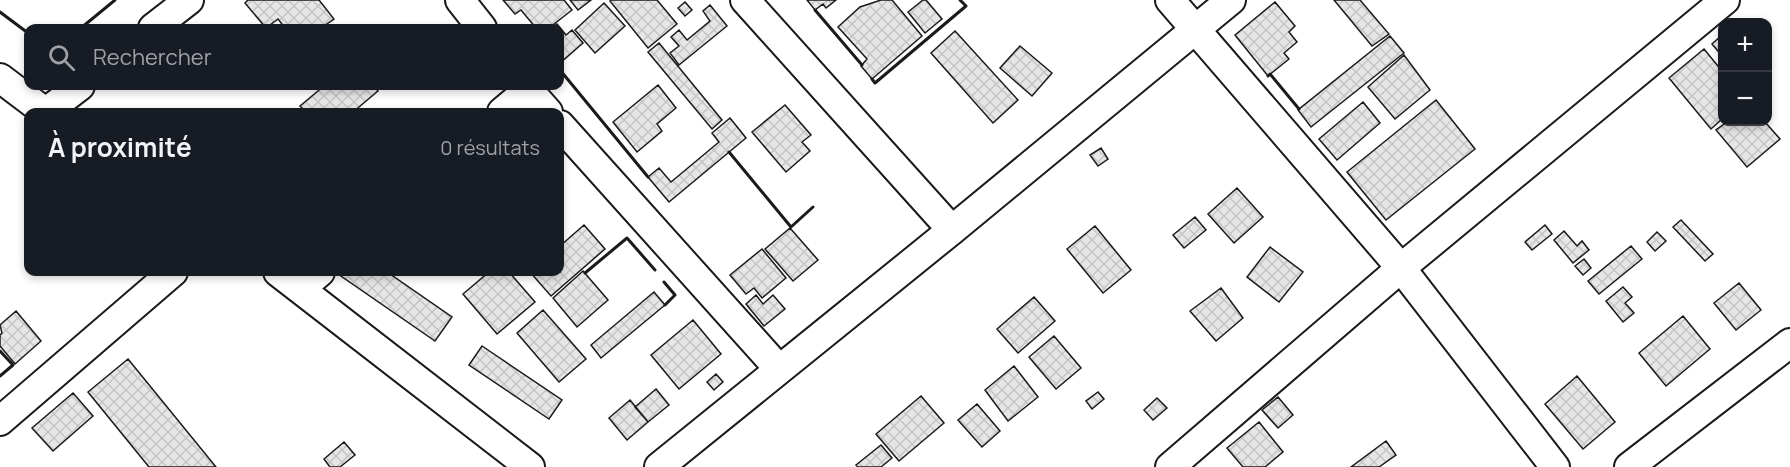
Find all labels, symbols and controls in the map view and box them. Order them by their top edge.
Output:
map controls [1718,18,1772,126]
button: + [1718,18,1772,72]
search box [24,24,564,90]
icon: search [45,41,78,74]
text: Rechercher [93,42,212,72]
button: − [1718,72,1772,126]
text: À proximité [48,129,192,165]
text: 0 résultats [440,134,540,161]

